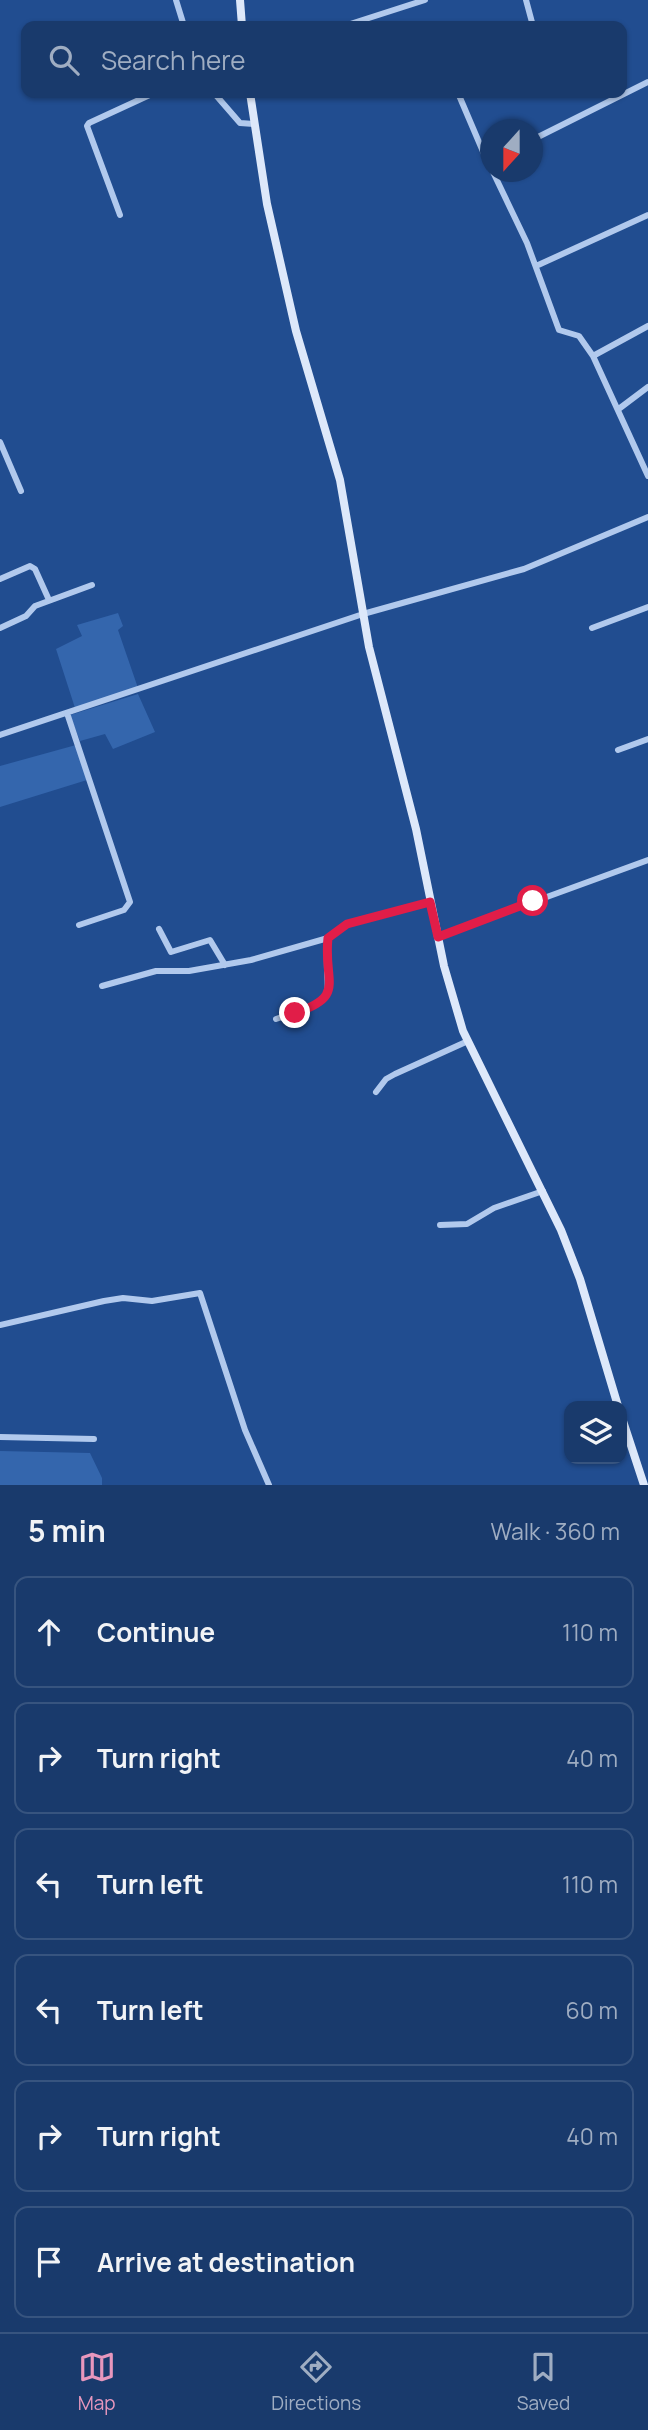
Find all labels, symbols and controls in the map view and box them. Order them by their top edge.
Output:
search box [21,21,627,98]
icon: search [45,41,83,79]
text: Search here [101,42,246,78]
north arrow [480,119,543,182]
route start [517,885,548,916]
route end [279,997,310,1028]
map controls [564,1401,627,1464]
button: layers [564,1401,627,1464]
text: 5 min [28,1510,106,1551]
text: Walk · 360 m [490,1515,620,1547]
icon: ahead [30,1613,68,1651]
text: Continue [97,1614,215,1650]
text: 110 m [562,1616,618,1648]
icon: right [30,1739,68,1777]
text: Turn right [97,1740,221,1776]
text: 40 m [566,1742,618,1774]
icon: left [30,1865,68,1903]
text: Turn left [97,1866,204,1902]
text: 110 m [562,1868,618,1900]
icon: left [30,1991,68,2029]
text: Turn left [97,1992,204,2028]
text: 60 m [566,1994,618,2026]
icon: right [30,2117,68,2155]
text: Turn right [97,2118,221,2154]
text: 40 m [566,2120,618,2152]
icon: arrive [30,2243,68,2281]
text: Arrive at destination [97,2244,355,2280]
tab: Map [78,2348,116,2416]
tab: Directions [271,2348,361,2416]
tab: Saved [517,2348,570,2416]

